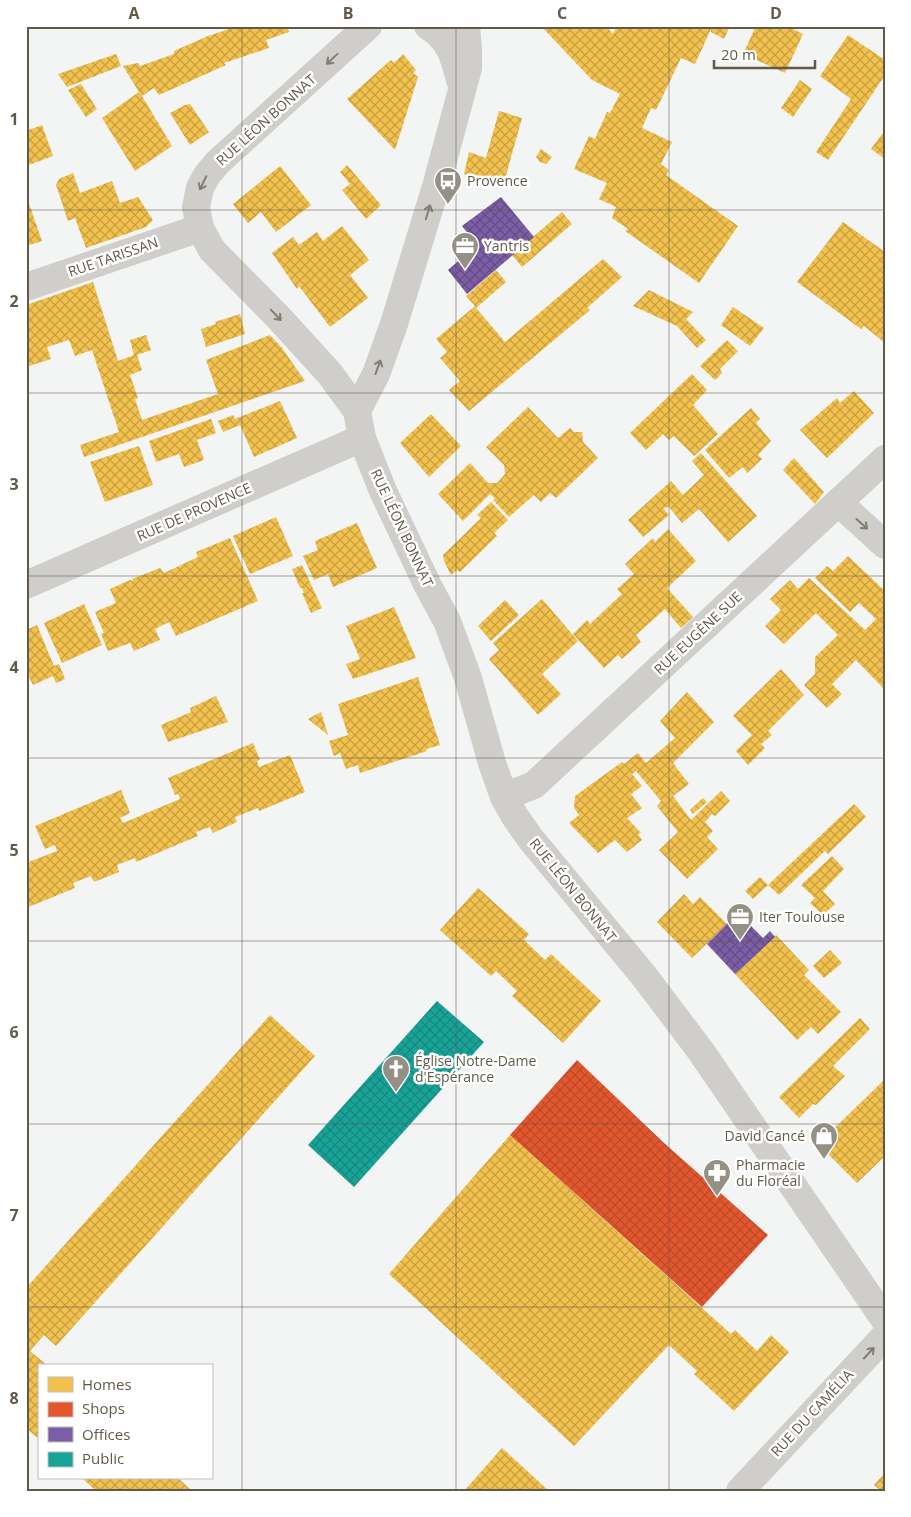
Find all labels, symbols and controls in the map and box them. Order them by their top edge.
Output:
text: A [128,2,140,24]
text: B [343,2,353,24]
text: C [557,2,567,24]
text: D [770,2,782,24]
scale bar [714,38,815,70]
text: 20 m [721,44,756,64]
one-way arrow [326,53,339,65]
street label: RUE LÉON BONNAT [212,70,320,170]
text: 1 [9,108,19,130]
bus stop icon: Provence [433,166,463,205]
place label: Provence [467,171,528,190]
one-way arrow [198,176,208,191]
one-way arrow [423,205,433,221]
office icon: Yantris [450,231,480,270]
street label: RUE TARISSAN [65,232,160,281]
place label: Yantris [484,236,529,255]
text: 2 [9,290,19,312]
one-way arrow [270,309,282,321]
one-way arrow [374,360,383,375]
street label: RUE LÉON BONNAT [367,466,438,590]
text: 3 [9,473,19,495]
street label: RUE DE PROVENCE [134,478,254,545]
one-way arrow [855,518,868,530]
street label: RUE EUGÈNE SUE [650,587,746,678]
text: 4 [9,656,19,678]
street label: RUE LÉON BONNAT [526,834,621,946]
text: 5 [9,839,19,861]
office icon: Iter Toulouse [725,902,755,941]
place label: Iter Toulouse [759,907,845,926]
text: 6 [9,1021,19,1043]
place label: Église Notre-Dame d'Espérance [415,1051,537,1086]
church icon: Église Notre-Dame d'Espérance [381,1054,411,1093]
shop icon: David Cancé [809,1121,839,1160]
place label: David Cancé [725,1126,805,1145]
place label: Pharmacie du Floréal [736,1155,805,1190]
pharmacy icon: Pharmacie du Floréal [702,1158,732,1197]
text: 7 [9,1204,19,1226]
one-way arrow [863,1346,875,1359]
legend [38,1364,212,1480]
street label: RUE DU CAMÉLIA [766,1365,857,1460]
text: Homes [82,1374,132,1394]
text: 8 [9,1387,19,1409]
text: Shops [82,1398,125,1418]
text: Offices [82,1424,130,1444]
text: Public [82,1448,124,1468]

